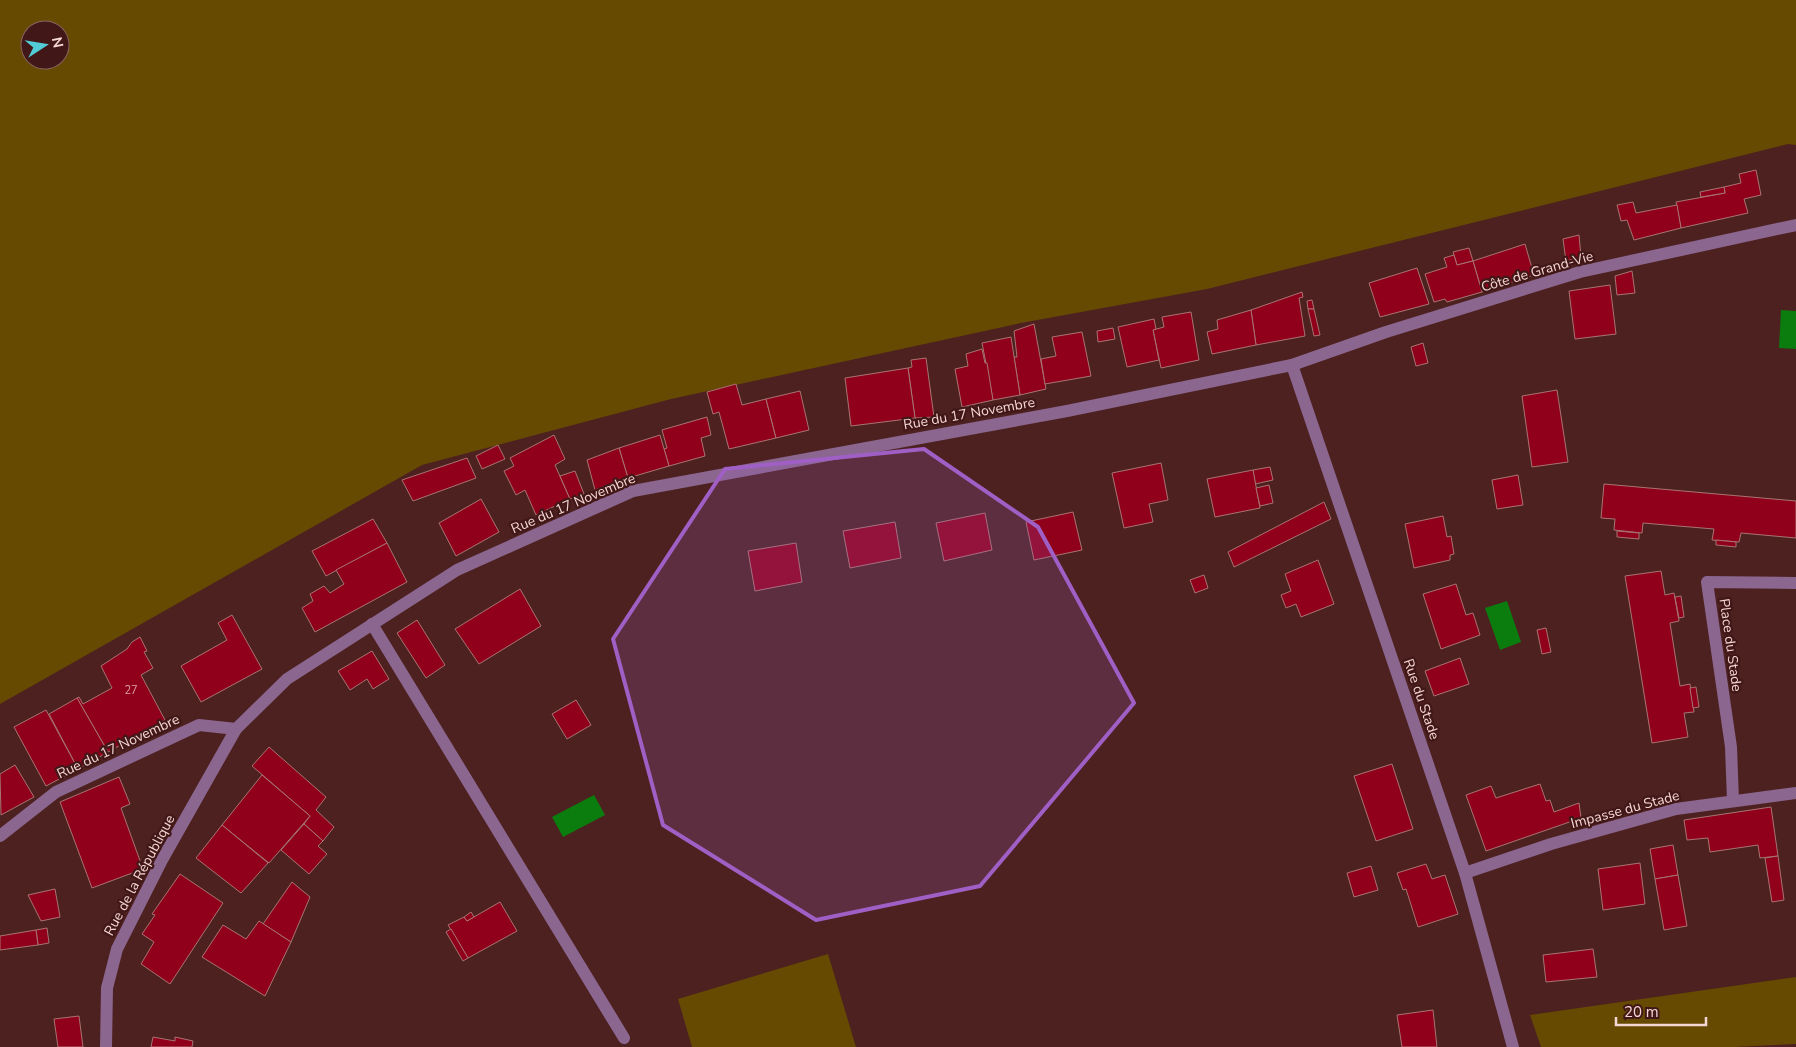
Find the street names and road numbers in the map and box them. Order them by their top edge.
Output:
street label: Côte de Grand-Vie [1479,246,1596,297]
street label: Rue du 17 Novembre [902,393,1036,434]
street label: Rue du 17 Novembre [508,469,638,538]
street label: Place du Stade [1715,597,1746,693]
street label: Rue du Stade [1399,656,1444,742]
street label: Rue du 17 Novembre [54,710,183,783]
street label: Impasse du Stade [1569,786,1682,833]
street label: Rue de la République [100,811,179,939]

